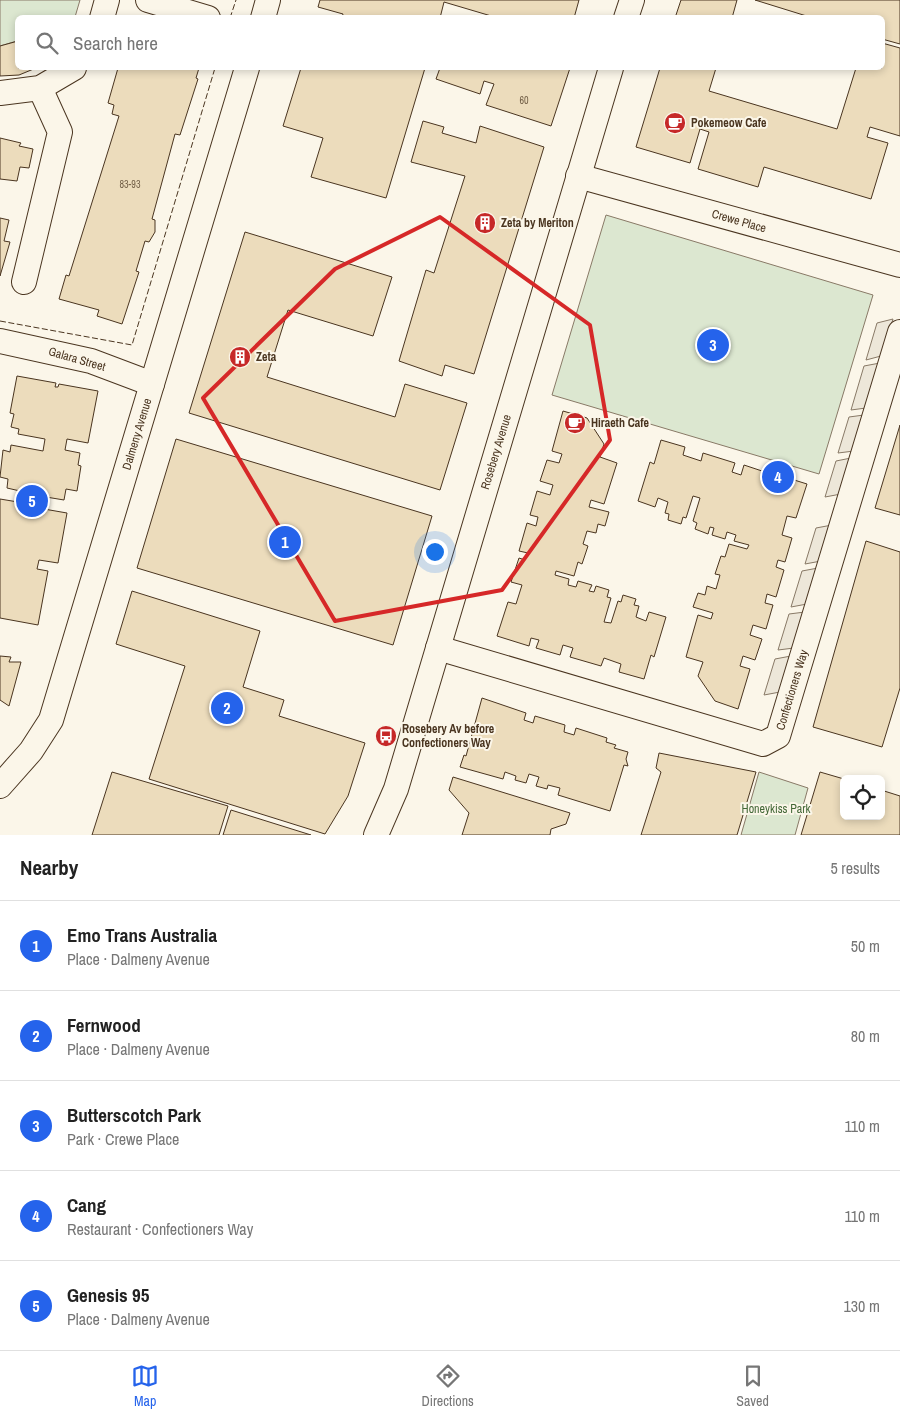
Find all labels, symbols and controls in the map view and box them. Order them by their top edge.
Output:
search box [15,15,885,70]
icon: search [33,29,61,57]
text: Search here [73,30,158,56]
house number: 60 [519,94,529,107]
cafe icon: Pokemeow Cafe [663,111,687,135]
place label: Pokemeow Cafe [691,115,767,131]
house number: 83-93 [120,178,141,191]
street label: Crewe Place [710,206,768,236]
building icon: Zeta by Meriton [473,211,497,235]
place label: Zeta by Meriton [501,215,574,231]
pin: 3 [697,326,729,364]
street label: Galara Street [47,343,108,375]
building icon: Zeta [228,345,252,369]
place label: Zeta [256,349,277,365]
street label: Dalmeny Avenue [118,396,156,472]
cafe icon: Hiraeth Cafe [563,411,587,435]
street label: Rosebery Avenue [477,413,515,491]
place label: Hiraeth Cafe [591,415,649,431]
pin: 4 [762,458,794,496]
pin: 5 [16,482,48,520]
pin: 1 [269,523,301,561]
your location [422,539,448,565]
street label: Confectioners Way [772,648,812,732]
pin: 2 [211,689,243,727]
place label: Rosebery Av before Confectioners Way [402,721,495,751]
bus stop icon: Rosebery Av before Confectioners Way [374,724,398,748]
map controls [840,775,885,820]
button: locate [840,775,885,820]
park label: Honeykiss Park [742,801,811,817]
text: Nearby [20,853,78,882]
text: 5 results [830,857,880,879]
text: Emo Trans Australia [67,922,217,948]
text: 1 [32,935,40,957]
text: 50 m [851,935,880,957]
text: Place · Dalmeny Avenue [67,948,210,970]
text: Fernwood [67,1012,141,1038]
text: 2 [32,1025,40,1047]
text: 80 m [851,1025,880,1047]
text: Place · Dalmeny Avenue [67,1038,210,1060]
text: Butterscotch Park [67,1102,201,1128]
text: 3 [32,1115,40,1137]
text: 110 m [844,1115,880,1137]
text: Park · Crewe Place [67,1128,179,1150]
text: Cang [67,1192,106,1218]
text: 4 [32,1205,40,1227]
text: 110 m [844,1205,880,1227]
text: Restaurant · Confectioners Way [67,1218,253,1240]
text: Genesis 95 [67,1282,149,1308]
text: 5 [32,1295,40,1317]
text: 130 m [844,1295,880,1317]
text: Place · Dalmeny Avenue [67,1308,210,1330]
tab: Map [131,1362,159,1410]
tab: Directions [422,1362,474,1410]
tab: Saved [736,1362,769,1410]

